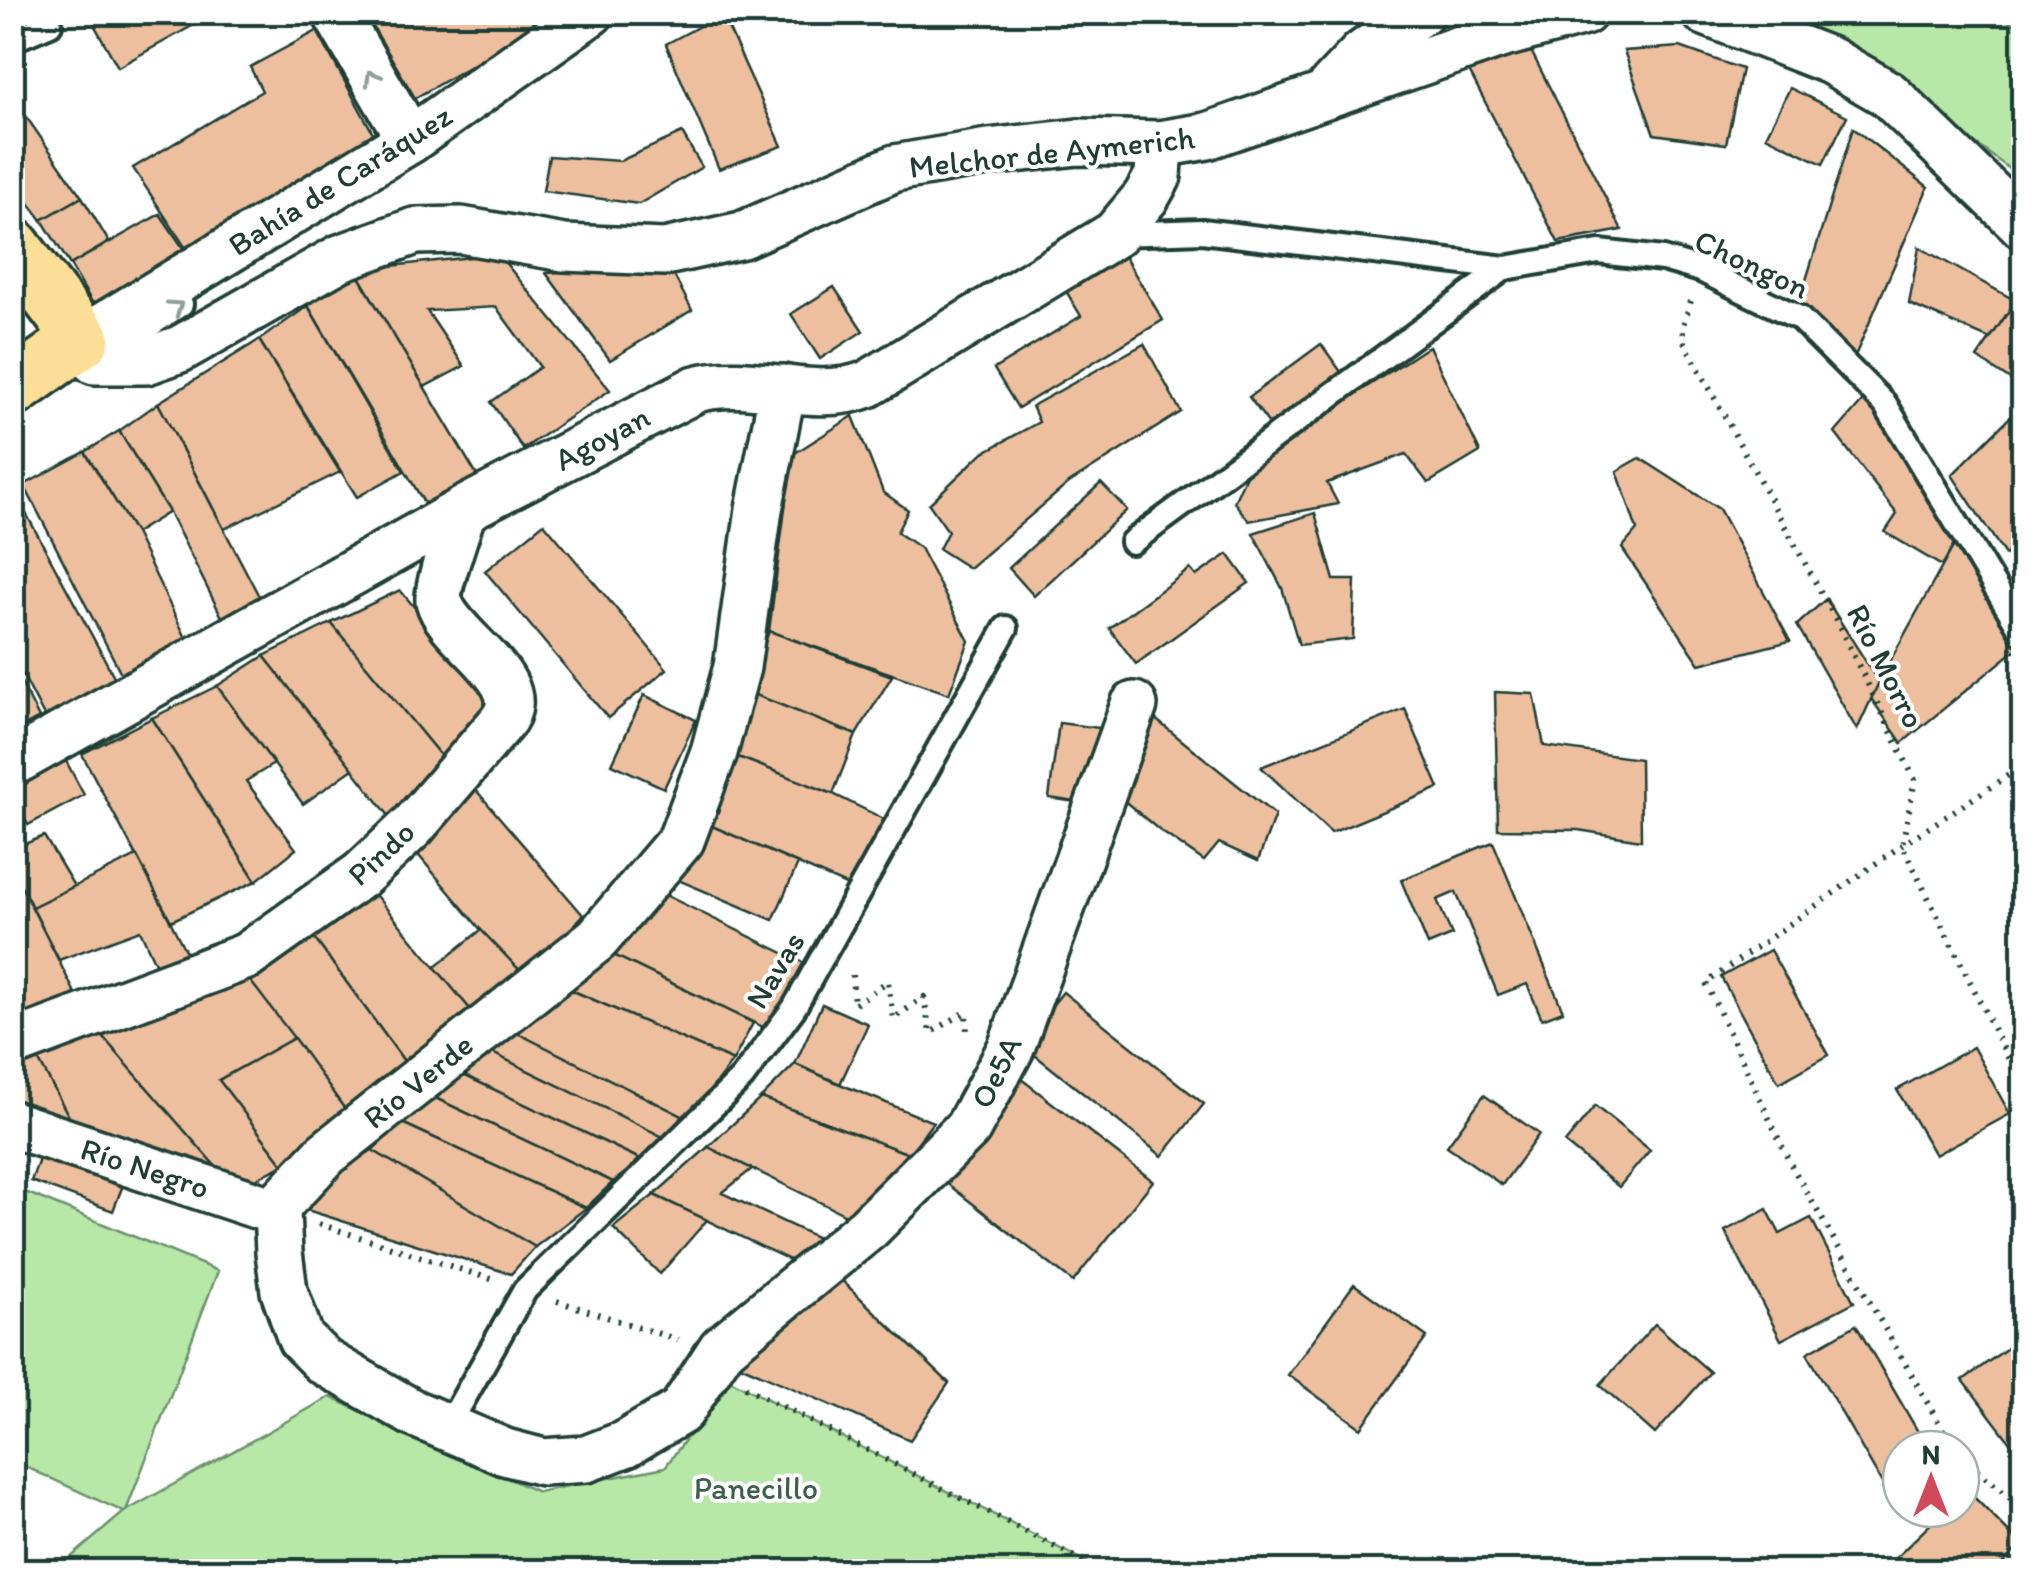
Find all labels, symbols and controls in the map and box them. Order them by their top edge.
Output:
one-way arrow [365,69,384,87]
street label: Bahía de Caráquez [221,96,459,264]
street label: Melchor de Aymerich [907,118,1197,186]
street label: Chongon [1689,221,1815,307]
one-way arrow [164,301,183,319]
street label: Agoyan [548,397,656,479]
street label: Río Morro [1839,598,1933,734]
street label: Pindo [340,813,422,893]
street label: Navas [737,925,813,1015]
street label: Río Verde [355,1025,481,1137]
street label: Oe5A [962,1030,1030,1114]
street label: Río Negro [76,1129,214,1207]
north arrow [1881,1429,1981,1529]
text: N [1922,1437,1940,1471]
park label: Panecillo [694,1469,818,1507]

